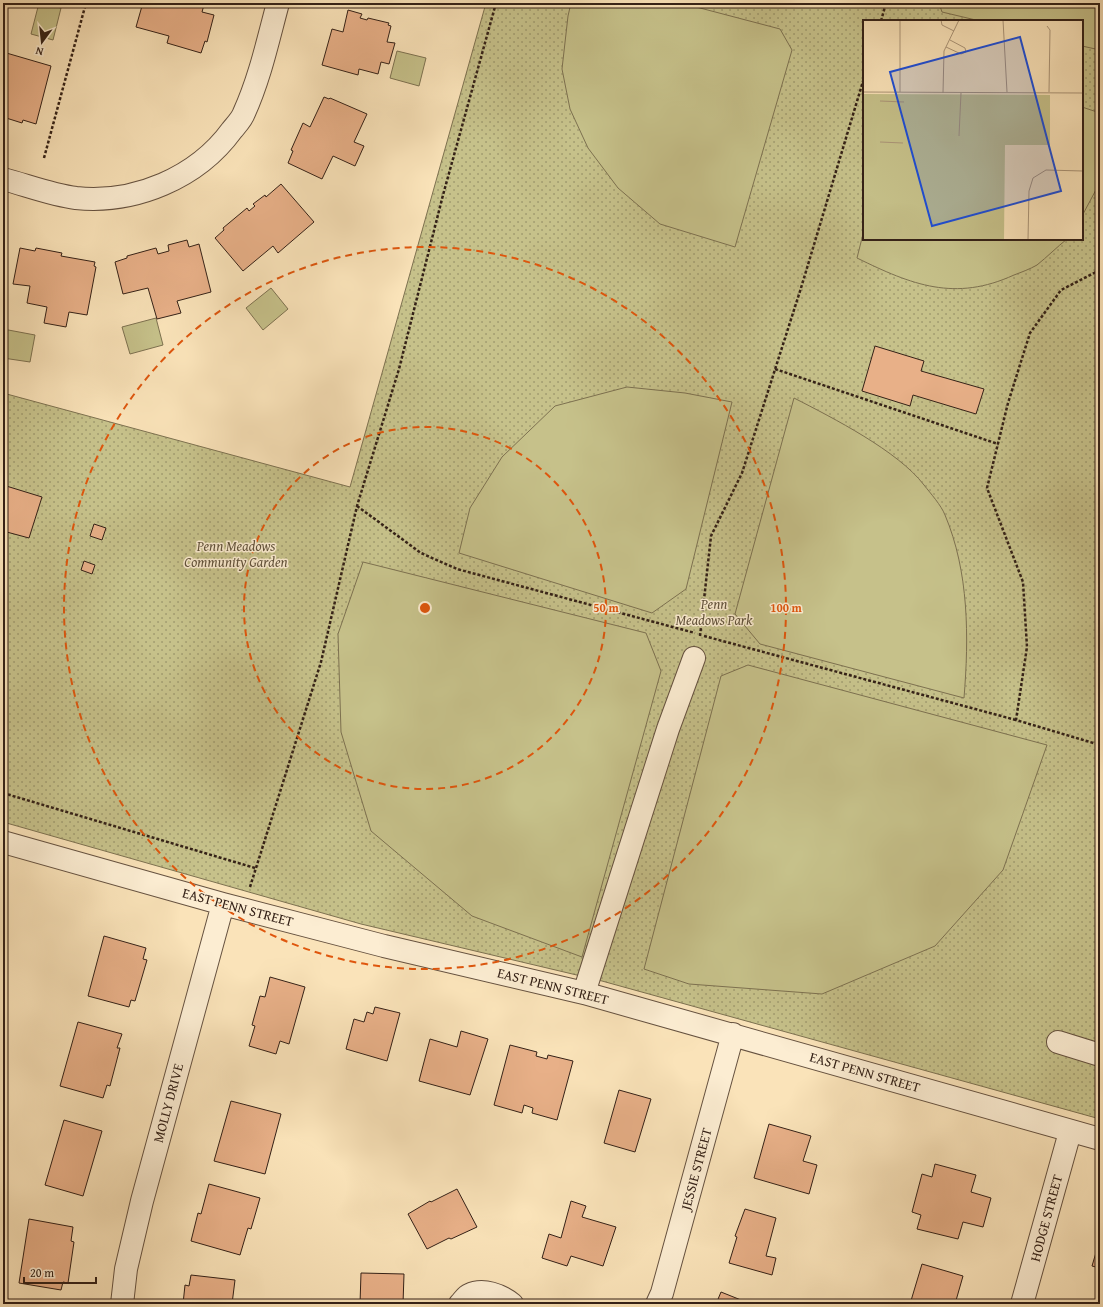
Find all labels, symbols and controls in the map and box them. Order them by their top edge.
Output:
inset map [863,20,1083,240]
north arrow [22,22,62,62]
text: N [33,43,45,60]
park label: Penn Meadows Community Garden [184,536,288,572]
park label: Penn Meadows Park [676,594,753,630]
text: 50 m [593,599,619,616]
text: 100 m [770,599,803,616]
centre of rings [418,601,432,615]
street label: EAST PENN STREET [180,883,296,931]
street label: EAST PENN STREET [495,962,611,1010]
street label: EAST PENN STREET [807,1047,923,1097]
street label: MOLLY DRIVE [148,1061,188,1145]
street label: JESSIE STREET [675,1126,717,1214]
street label: HODGE STREET [1025,1172,1067,1264]
scale bar [24,1259,96,1285]
text: 20 m [30,1264,54,1281]

